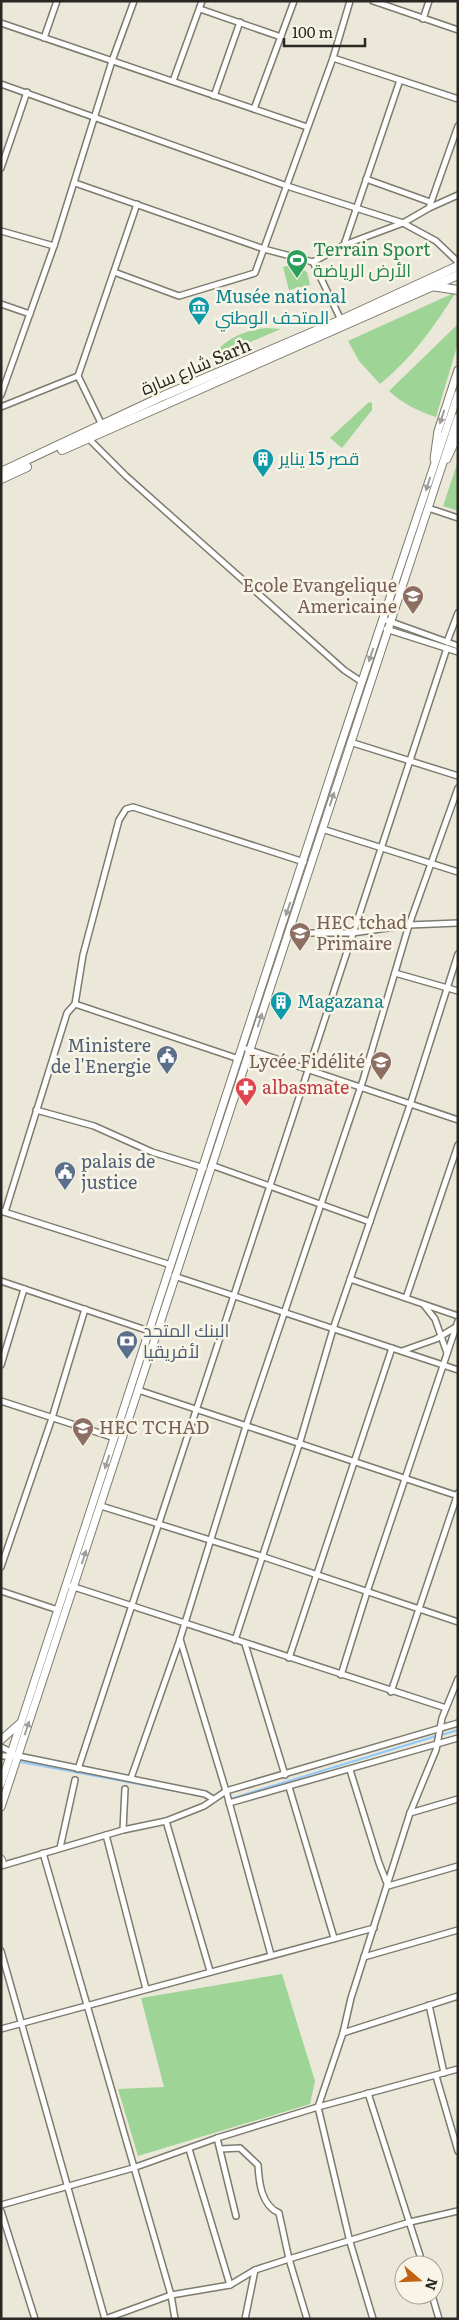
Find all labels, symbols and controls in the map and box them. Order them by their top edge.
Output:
scale bar [284,15,365,47]
text: 100 m [292,20,333,43]
place label: Terrain Sport الأرض الرياضة [313,235,431,283]
sports icon: Terrain Sport الأرض الرياضة [285,248,309,279]
place label: Musée national المتحف الوطني [215,282,346,332]
museum icon: Musée national المتحف الوطني [187,295,211,326]
street label: شارع سارة Sarh [136,330,255,401]
one-way arrow [438,409,446,424]
place label: قصر 15 يناير [278,444,359,471]
building icon: قصر 15 يناير [251,447,275,478]
one-way arrow [424,476,431,491]
place label: Ecole Evangelique Americaine [243,571,397,619]
school or university icon: Ecole Evangelique Americaine [401,584,425,615]
one-way arrow [367,647,375,662]
one-way arrow [328,791,336,806]
one-way arrow [284,901,291,916]
place label: HEC tchad Primaire [316,908,407,956]
school or university icon: HEC tchad Primaire [288,921,312,952]
place label: Magazana [297,987,384,1014]
building icon: Magazana [269,990,293,1021]
one-way arrow [257,1013,264,1028]
place label: Ministere de l'Energie [51,1031,151,1079]
public building icon: Ministere de l'Energie [155,1044,179,1075]
place label: Lycée Fidélité [249,1047,365,1074]
school or university icon: Lycée Fidélité [369,1050,393,1081]
place label: albasmate [262,1073,349,1100]
pharmacy icon: albasmate [234,1076,258,1107]
place label: palais de justice [81,1147,155,1195]
public building icon: palais de justice [53,1160,77,1191]
place label: البنك المتحد لأفريقيا [143,1316,229,1364]
bank icon: البنك المتحد لأفريقيا [115,1329,139,1360]
place label: HEC TCHAD [99,1413,210,1440]
school or university icon: HEC TCHAD [71,1416,95,1447]
one-way arrow [103,1455,110,1470]
one-way arrow [80,1549,88,1564]
one-way arrow [23,1720,31,1735]
north arrow [394,2255,444,2305]
text: N [421,2276,444,2294]

